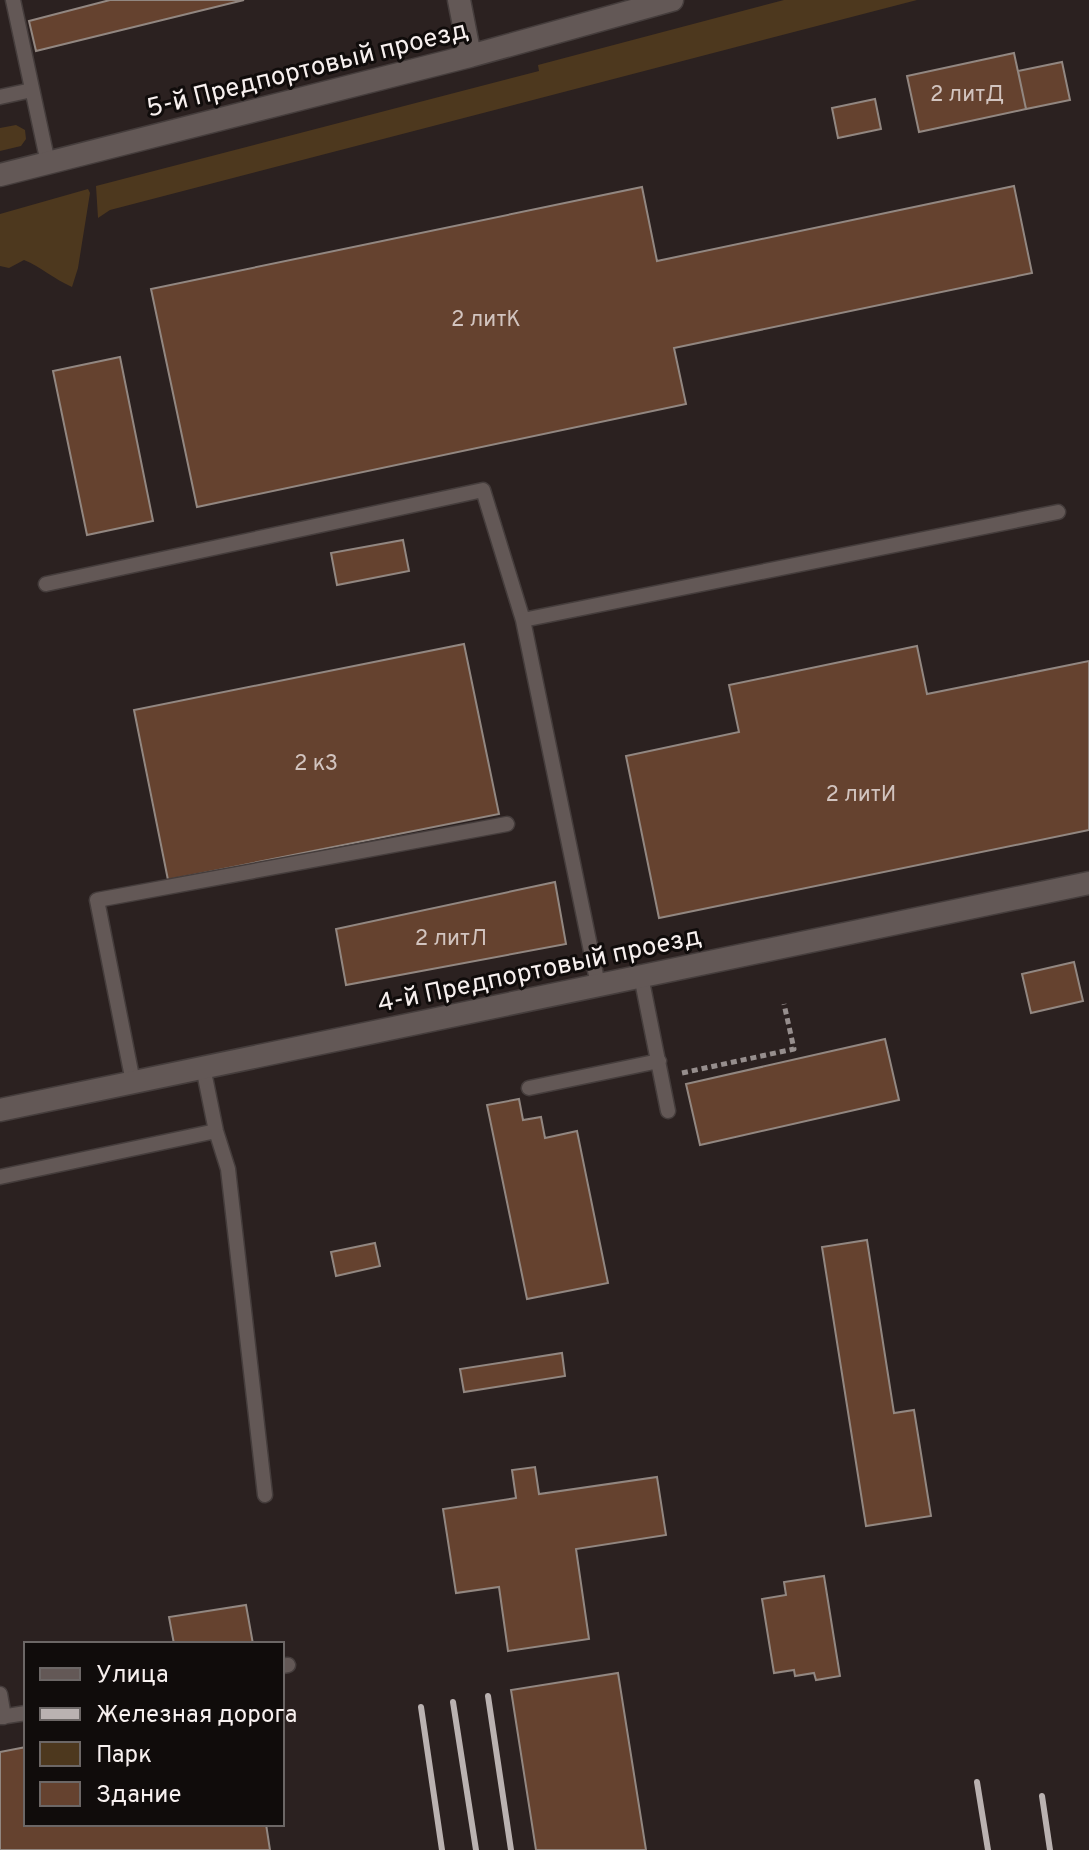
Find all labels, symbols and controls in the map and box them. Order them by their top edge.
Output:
street label: 5-й Предпортовый проезд [143,14,472,126]
house number: 2 литД [930,82,1004,109]
house number: 2 литК [451,307,521,334]
house number: 2 к3 [294,751,338,778]
house number: 2 литИ [826,782,896,809]
street label: 4-й Предпортовый проезд [375,921,704,1022]
house number: 2 литЛ [415,926,487,953]
legend [24,1642,284,1826]
text: Улица [96,1661,169,1691]
text: Железная дорога [96,1701,297,1731]
text: Парк [96,1741,152,1771]
text: Здание [96,1781,182,1811]

